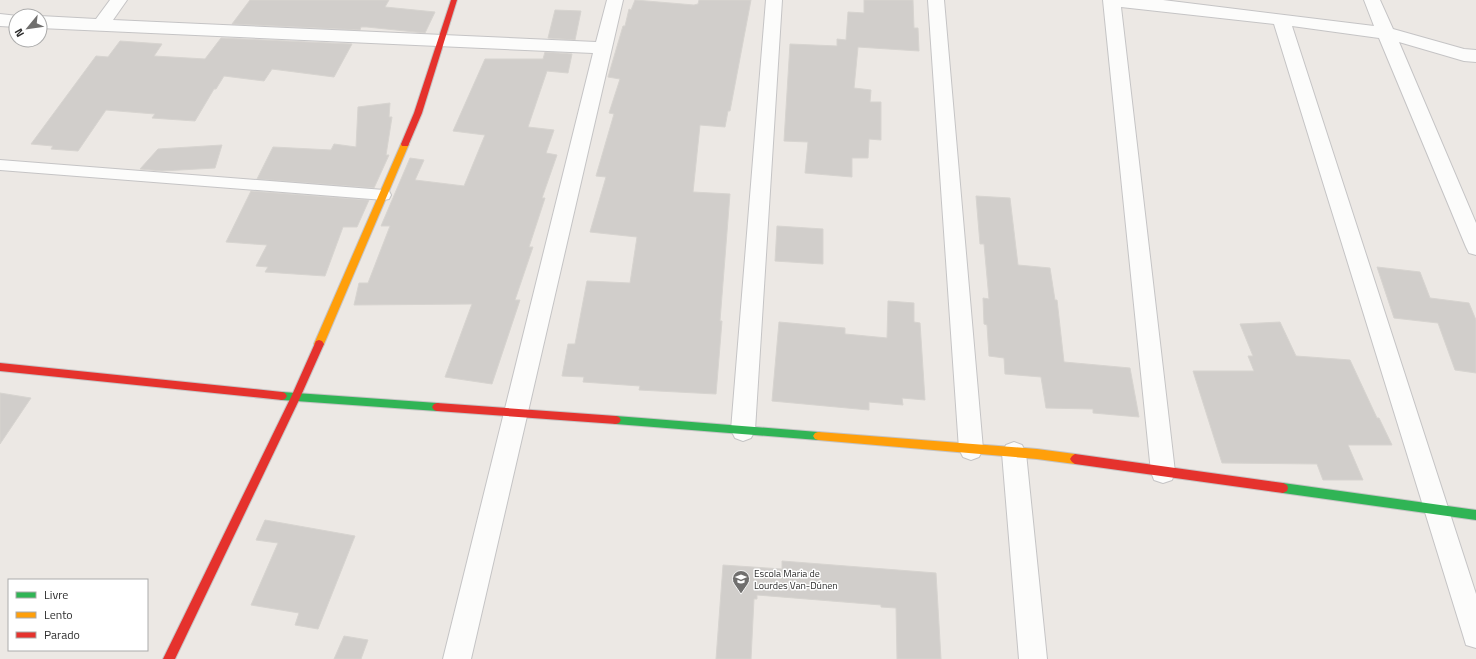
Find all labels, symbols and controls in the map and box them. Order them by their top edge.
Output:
north arrow [8,8,48,48]
text: N [10,26,28,40]
place label: Escola Maria de Lourdes Van-Dúnen [754,566,838,593]
school or university icon: Escola Maria de Lourdes Van-Dúnen [731,569,751,594]
legend [8,579,148,651]
text: Livre [44,585,68,604]
text: Lento [44,605,73,624]
text: Parado [44,625,80,644]

